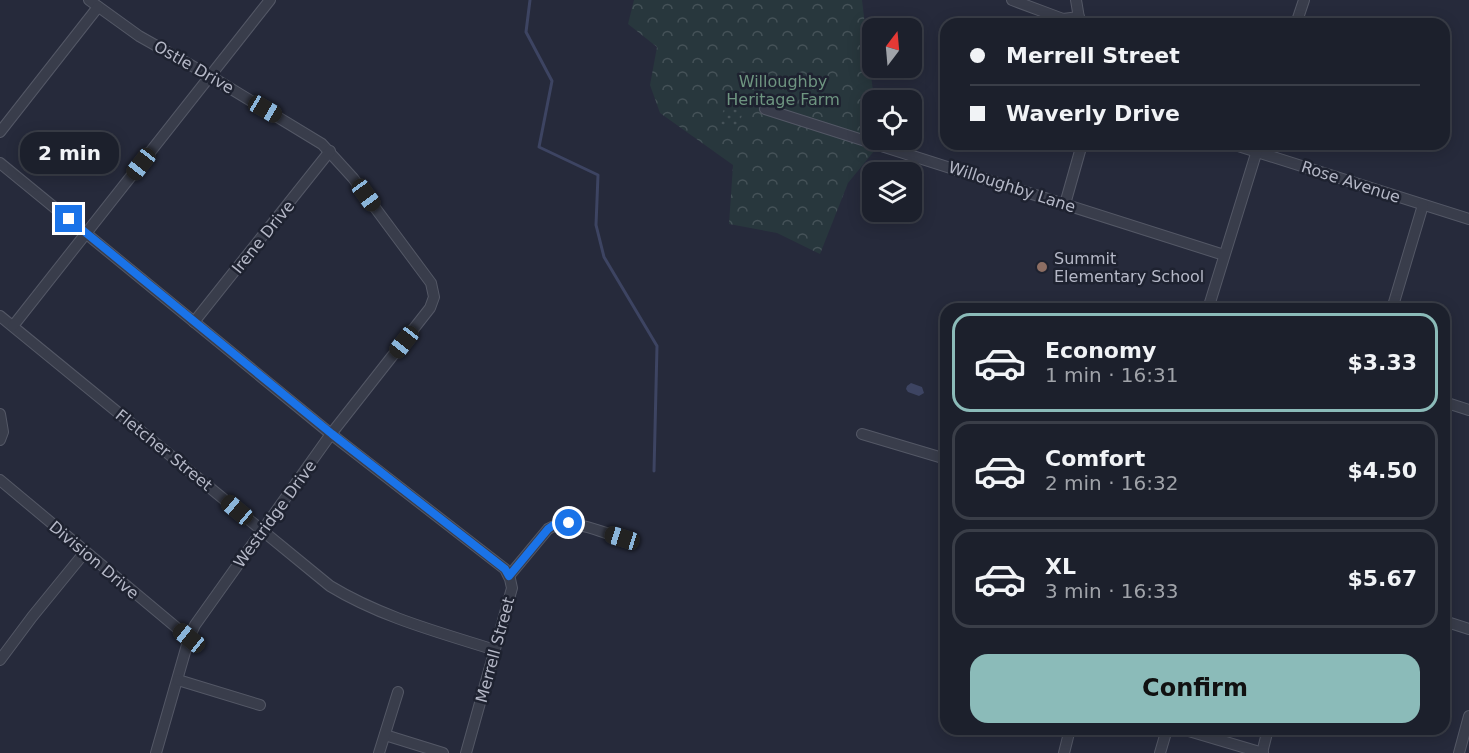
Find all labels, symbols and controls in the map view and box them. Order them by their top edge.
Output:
north arrow [862,18,922,78]
map controls [862,18,922,222]
street label: Ostle Drive [151,36,237,98]
text: Merrell Street [1006,43,1180,68]
park label: Willoughby Heritage Farm [726,72,840,109]
button: locate [862,90,922,150]
car [245,92,285,126]
text: Waverly Drive [1006,101,1180,126]
callout: 2 min [20,132,118,174]
text: 2 min [38,141,101,165]
car [123,144,159,184]
street label: Willoughby Lane [946,157,1078,217]
street label: Rose Avenue [1299,157,1403,207]
button: layers [862,162,922,222]
car [348,175,384,215]
street label: Irene Drive [228,197,298,277]
route end [55,205,82,232]
place label: Summit Elementary School [1054,249,1204,286]
marker: Summit Elementary School [1035,260,1049,274]
car [386,322,422,362]
icon: car [973,336,1027,390]
text: Economy [1045,338,1156,363]
text: $3.33 [1347,350,1417,375]
text: 1 min · 16:31 [1045,363,1179,387]
street label: Fletcher Street [112,405,216,495]
icon: car [973,444,1027,498]
text: Comfort [1045,446,1145,471]
street label: Westridge Drive [230,457,320,571]
text: $4.50 [1347,458,1417,483]
text: 2 min · 16:32 [1045,471,1179,495]
car [217,492,257,528]
route start [555,509,582,536]
street label: Division Drive [45,517,143,603]
car [602,524,642,552]
icon: car [973,552,1027,606]
text: XL [1045,554,1076,579]
text: $5.67 [1347,566,1417,591]
text: 3 min · 16:33 [1045,579,1179,603]
street label: Merrell Street [472,595,518,705]
car [169,620,209,656]
button: Confirm [970,654,1420,723]

